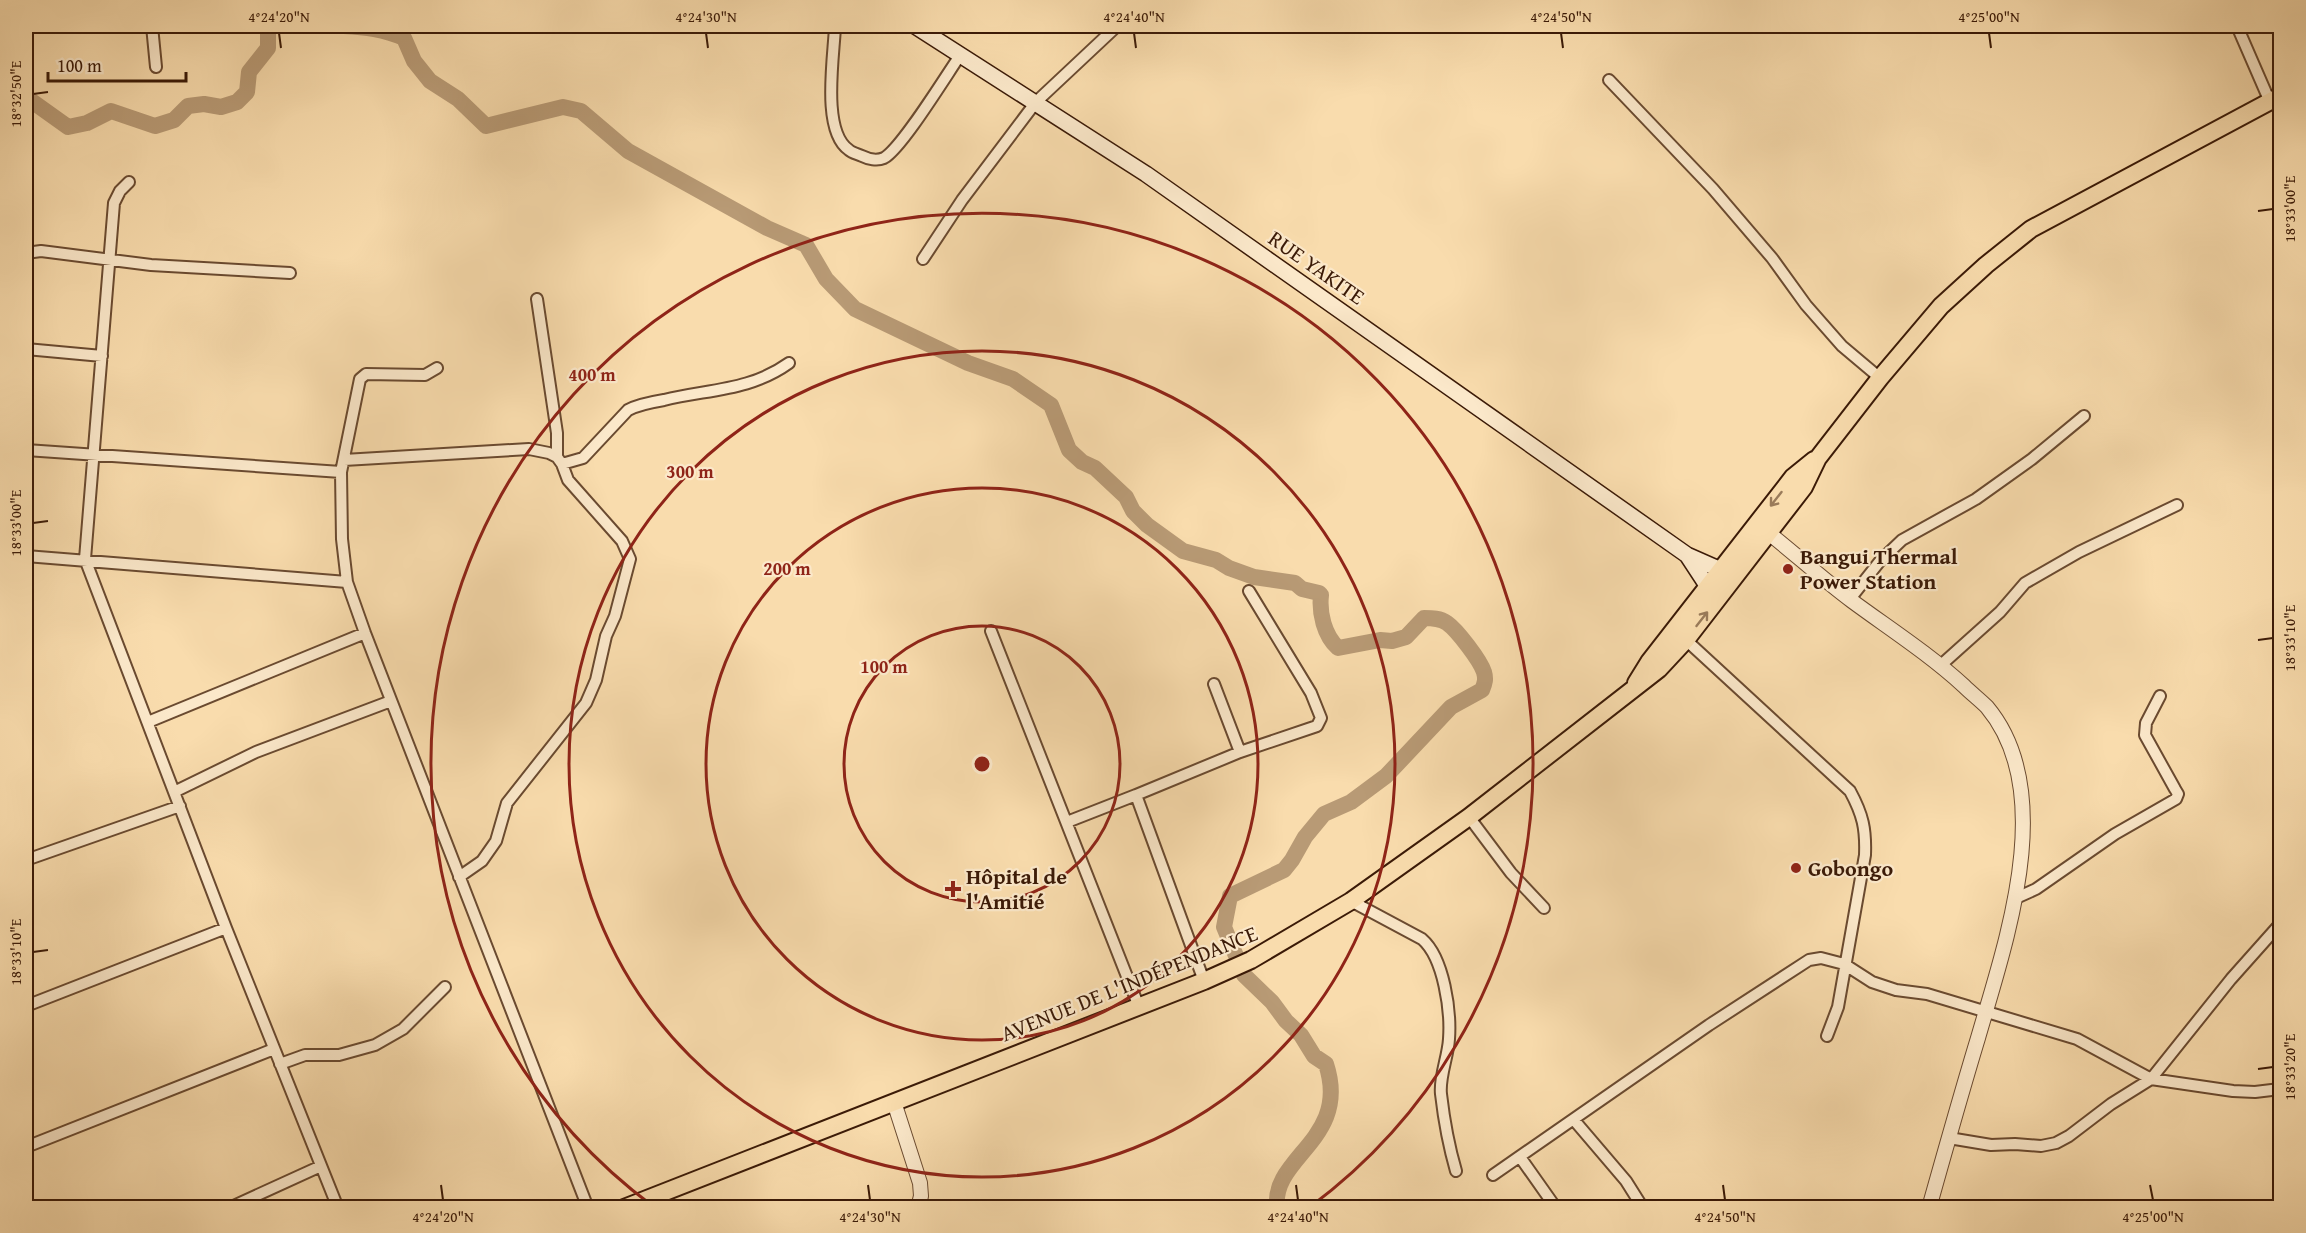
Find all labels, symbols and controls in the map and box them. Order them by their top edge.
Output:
text: 4°24'20"N [248,6,310,27]
text: 4°24'30"N [675,6,737,27]
text: 4°24'40"N [1103,6,1165,27]
text: 4°24'50"N [1530,6,1592,27]
text: 4°25'00"N [1958,6,2020,27]
scale bar [48,45,186,83]
text: 100 m [57,52,102,79]
text: 18°32'50"E [5,60,26,127]
text: 18°33'00"E [2279,175,2300,242]
street label: RUE YAKITE [1262,222,1372,312]
text: 400 m [568,361,616,388]
text: 300 m [666,458,714,485]
text: 18°33'00"E [5,489,26,556]
one-way arrow [1770,490,1783,506]
place label: Bangui Thermal Power Station [1800,540,1958,597]
text: 200 m [763,555,811,582]
marker: Bangui Thermal Power Station [1781,562,1795,576]
text: 18°33'10"E [2279,604,2300,671]
one-way arrow [1696,612,1709,628]
text: 100 m [860,653,908,680]
centre of rings [972,754,992,774]
place label: Gobongo [1808,852,1893,884]
place label: Hôpital de l'Amitié [966,860,1067,917]
marker: Gobongo [1789,861,1803,875]
marker: Hôpital de l'Amitié [944,880,962,898]
street label: AVENUE DE L'INDÉPENDANCE [996,917,1262,1049]
text: 18°33'10"E [5,918,26,985]
text: 18°33'20"E [2279,1033,2300,1100]
text: 4°24'20"N [412,1206,474,1227]
text: 4°24'30"N [839,1206,901,1227]
text: 4°24'40"N [1267,1206,1329,1227]
text: 4°24'50"N [1694,1206,1756,1227]
text: 4°25'00"N [2122,1206,2184,1227]

